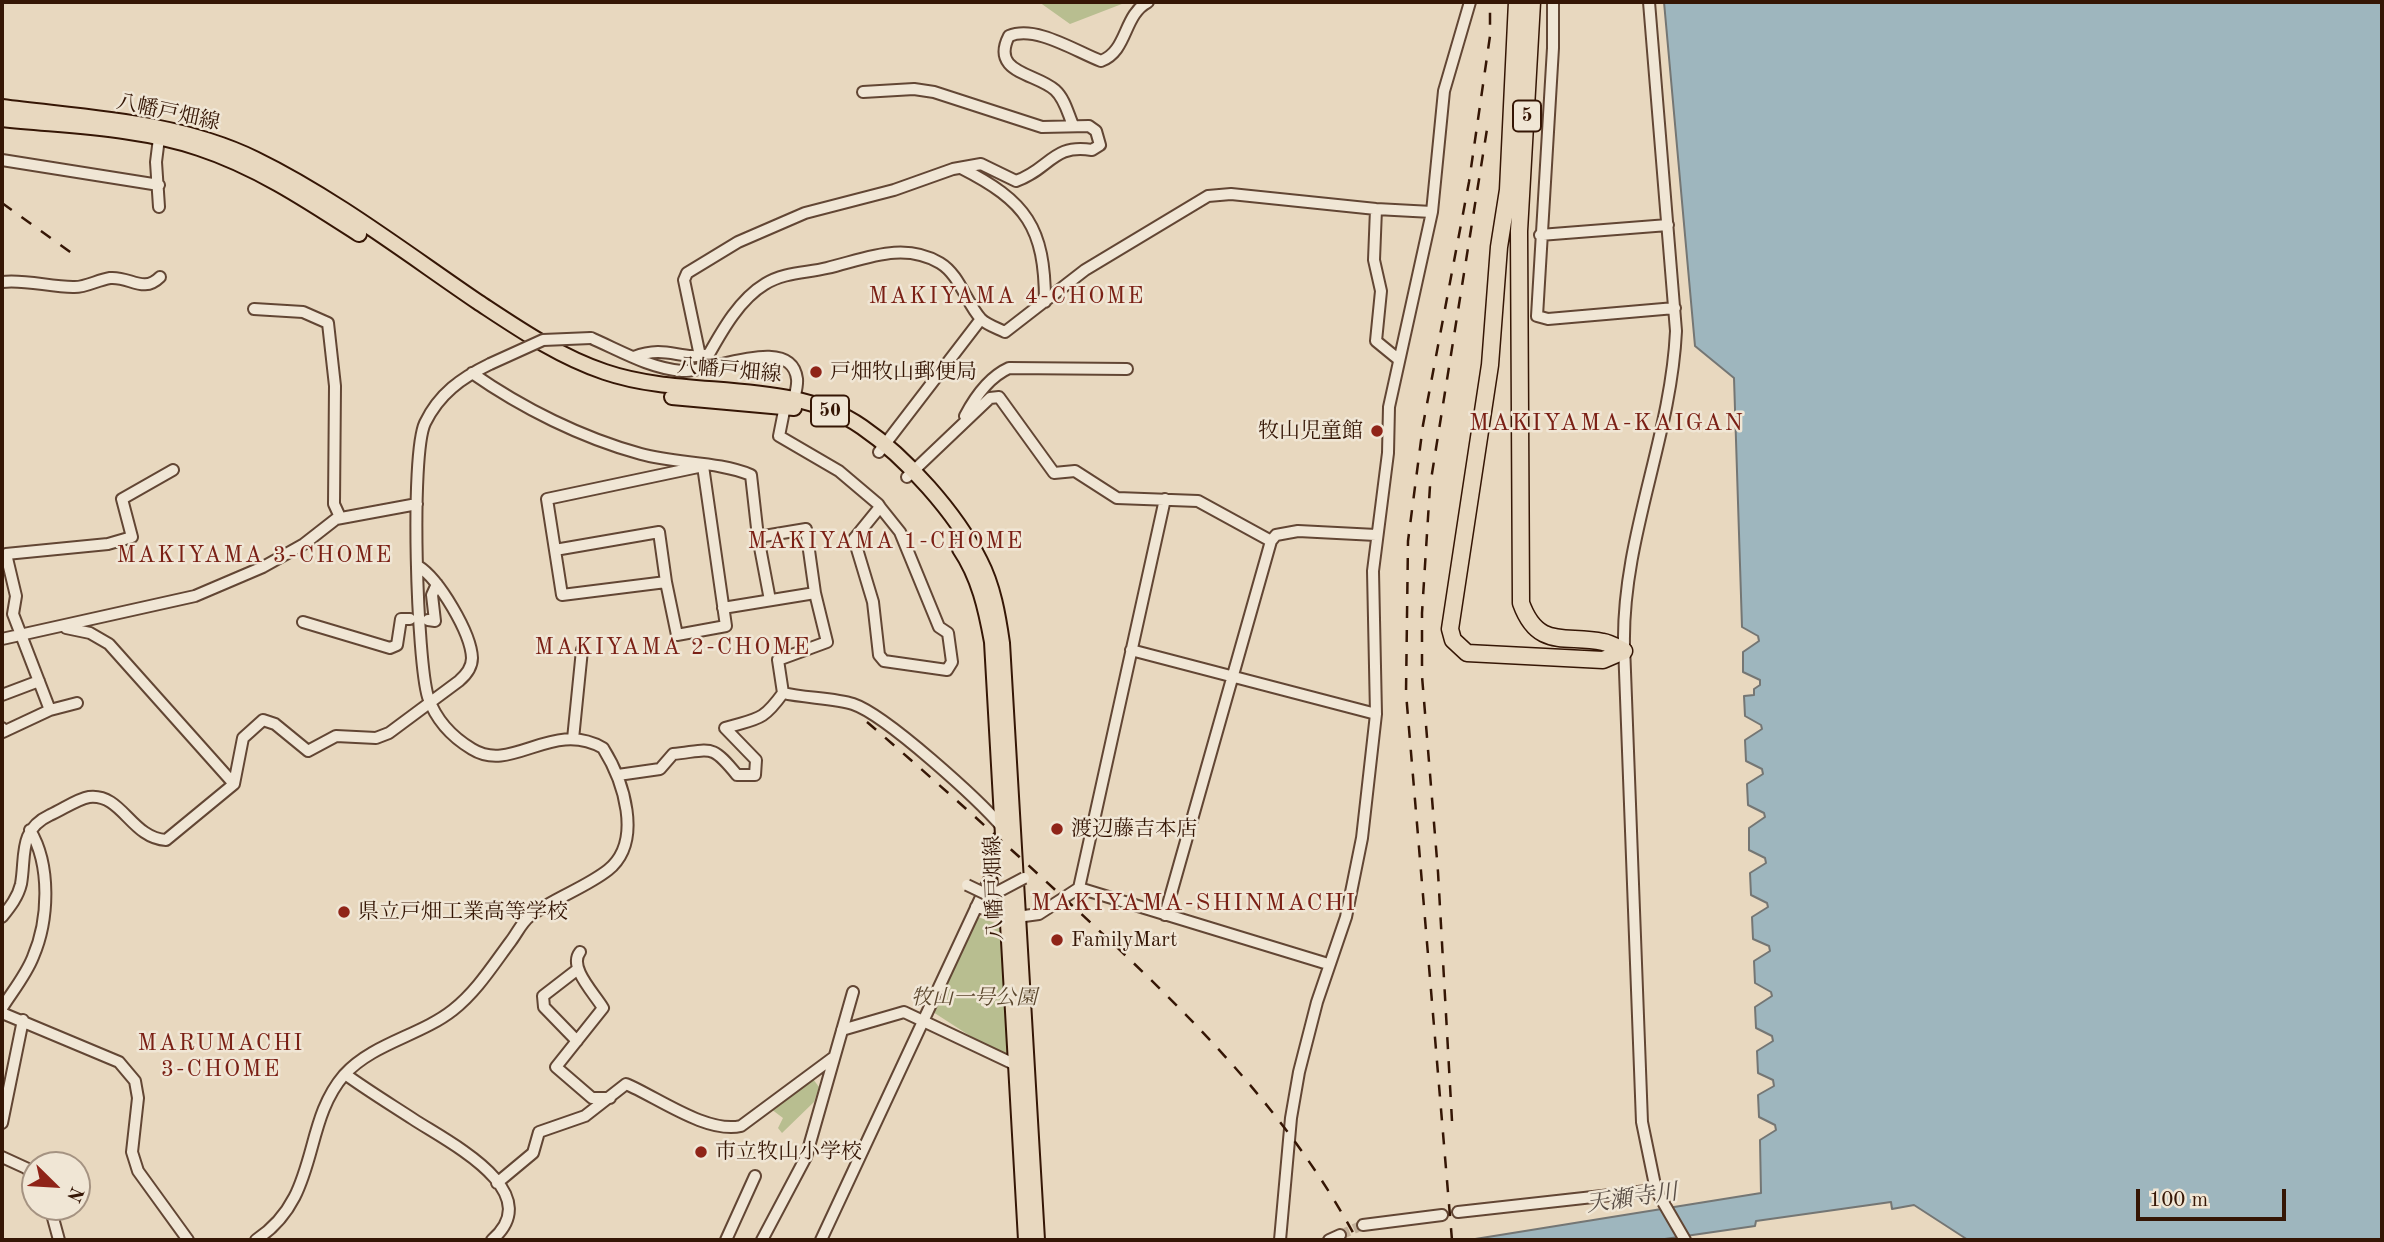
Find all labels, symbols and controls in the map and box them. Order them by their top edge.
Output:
street label: 八幡戸畑線 [114,90,222,136]
road number: 5 [1513,100,1541,132]
district label: MAKIYAMA 4-CHOME [871,283,1143,311]
street label: 八幡戸畑線 [676,354,782,388]
place label: 戸畑牧山郵便局 [830,359,977,385]
marker: 戸畑牧山郵便局 [808,364,824,380]
road number: 50 [811,396,849,426]
district label: MAKIYAMA-KAIGAN [1471,410,1743,438]
place label: 牧山児童館 [1258,418,1363,444]
marker: 牧山児童館 [1369,423,1385,439]
district label: MAKIYAMA 1-CHOME [750,528,1022,556]
district label: MAKIYAMA 3-CHOME [119,542,391,570]
district label: MAKIYAMA 2-CHOME [537,634,809,662]
place label: 渡辺藤吉本店 [1071,816,1197,842]
marker: 渡辺藤吉本店 [1049,821,1065,837]
street label: 八幡戸畑線 [981,835,1009,941]
district label: MAKIYAMA-SHINMACHI [1033,890,1355,918]
place label: 県立戸畑工業高等学校 [358,899,568,925]
marker: 県立戸畑工業高等学校 [336,904,352,920]
place label: FamilyMart [1071,927,1177,953]
marker: FamilyMart [1049,932,1065,948]
park label: 牧山一号公園 [911,985,1037,1011]
district label: MARUMACHI 3-CHOME [139,1030,303,1084]
place label: 市立牧山小学校 [715,1139,862,1165]
marker: 市立牧山小学校 [693,1144,709,1160]
north arrow [21,1151,91,1221]
scale bar [2139,1176,2290,1220]
water label: 天瀬寺川 [1585,1179,1679,1219]
text: N [62,1183,85,1204]
text: 100 m [2149,1190,2208,1211]

